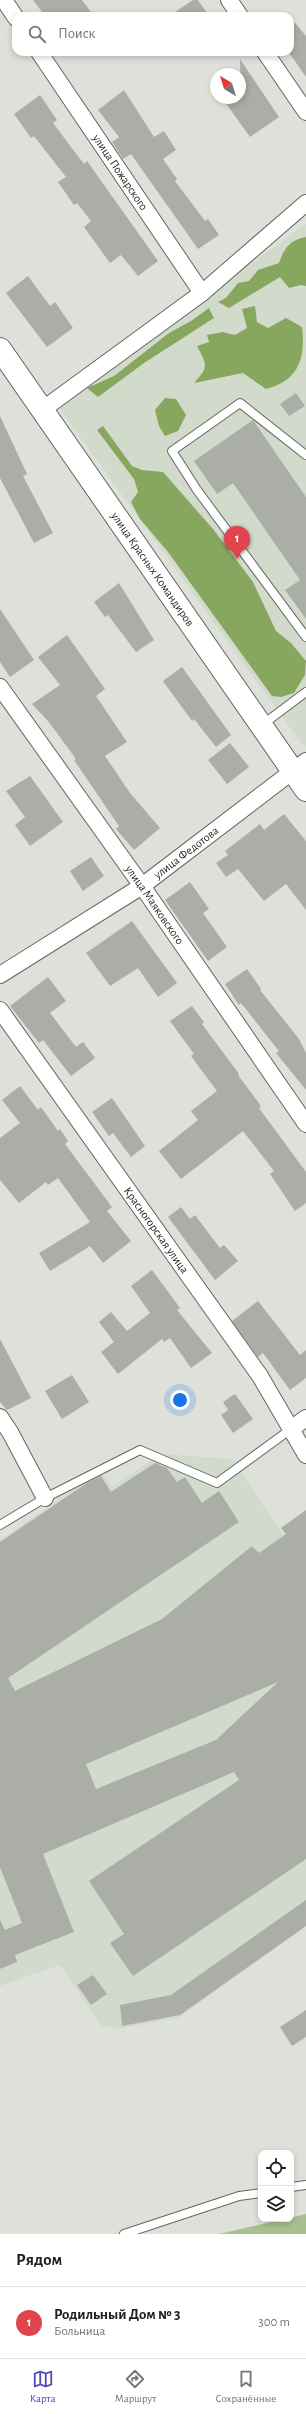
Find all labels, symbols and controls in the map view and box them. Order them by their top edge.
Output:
search box [12,12,294,56]
icon: search [26,23,48,45]
text: Поиск [58,26,96,41]
north arrow [210,68,246,104]
street label: улица Пожарского [89,131,150,212]
street label: улица Красных Командиров [108,509,197,629]
pin: 1 [224,526,250,559]
street label: улица Федотова [151,824,221,882]
street label: улица Маяковского [122,862,186,947]
street label: Красногорская улица [122,1185,191,1276]
your location [170,1390,190,1410]
map controls [258,2150,294,2222]
button: locate [258,2150,294,2186]
button: layers [258,2186,294,2222]
text: Рядом [16,2251,62,2268]
text: Родильный Дом № 3 [54,2307,180,2322]
text: 1 [27,2316,31,2329]
text: 300 m [258,2316,290,2329]
text: Больница [54,2325,106,2338]
tab: Карта [30,2368,55,2405]
tab: Маршрут [115,2368,156,2405]
tab: Сохранённые [216,2368,276,2405]

